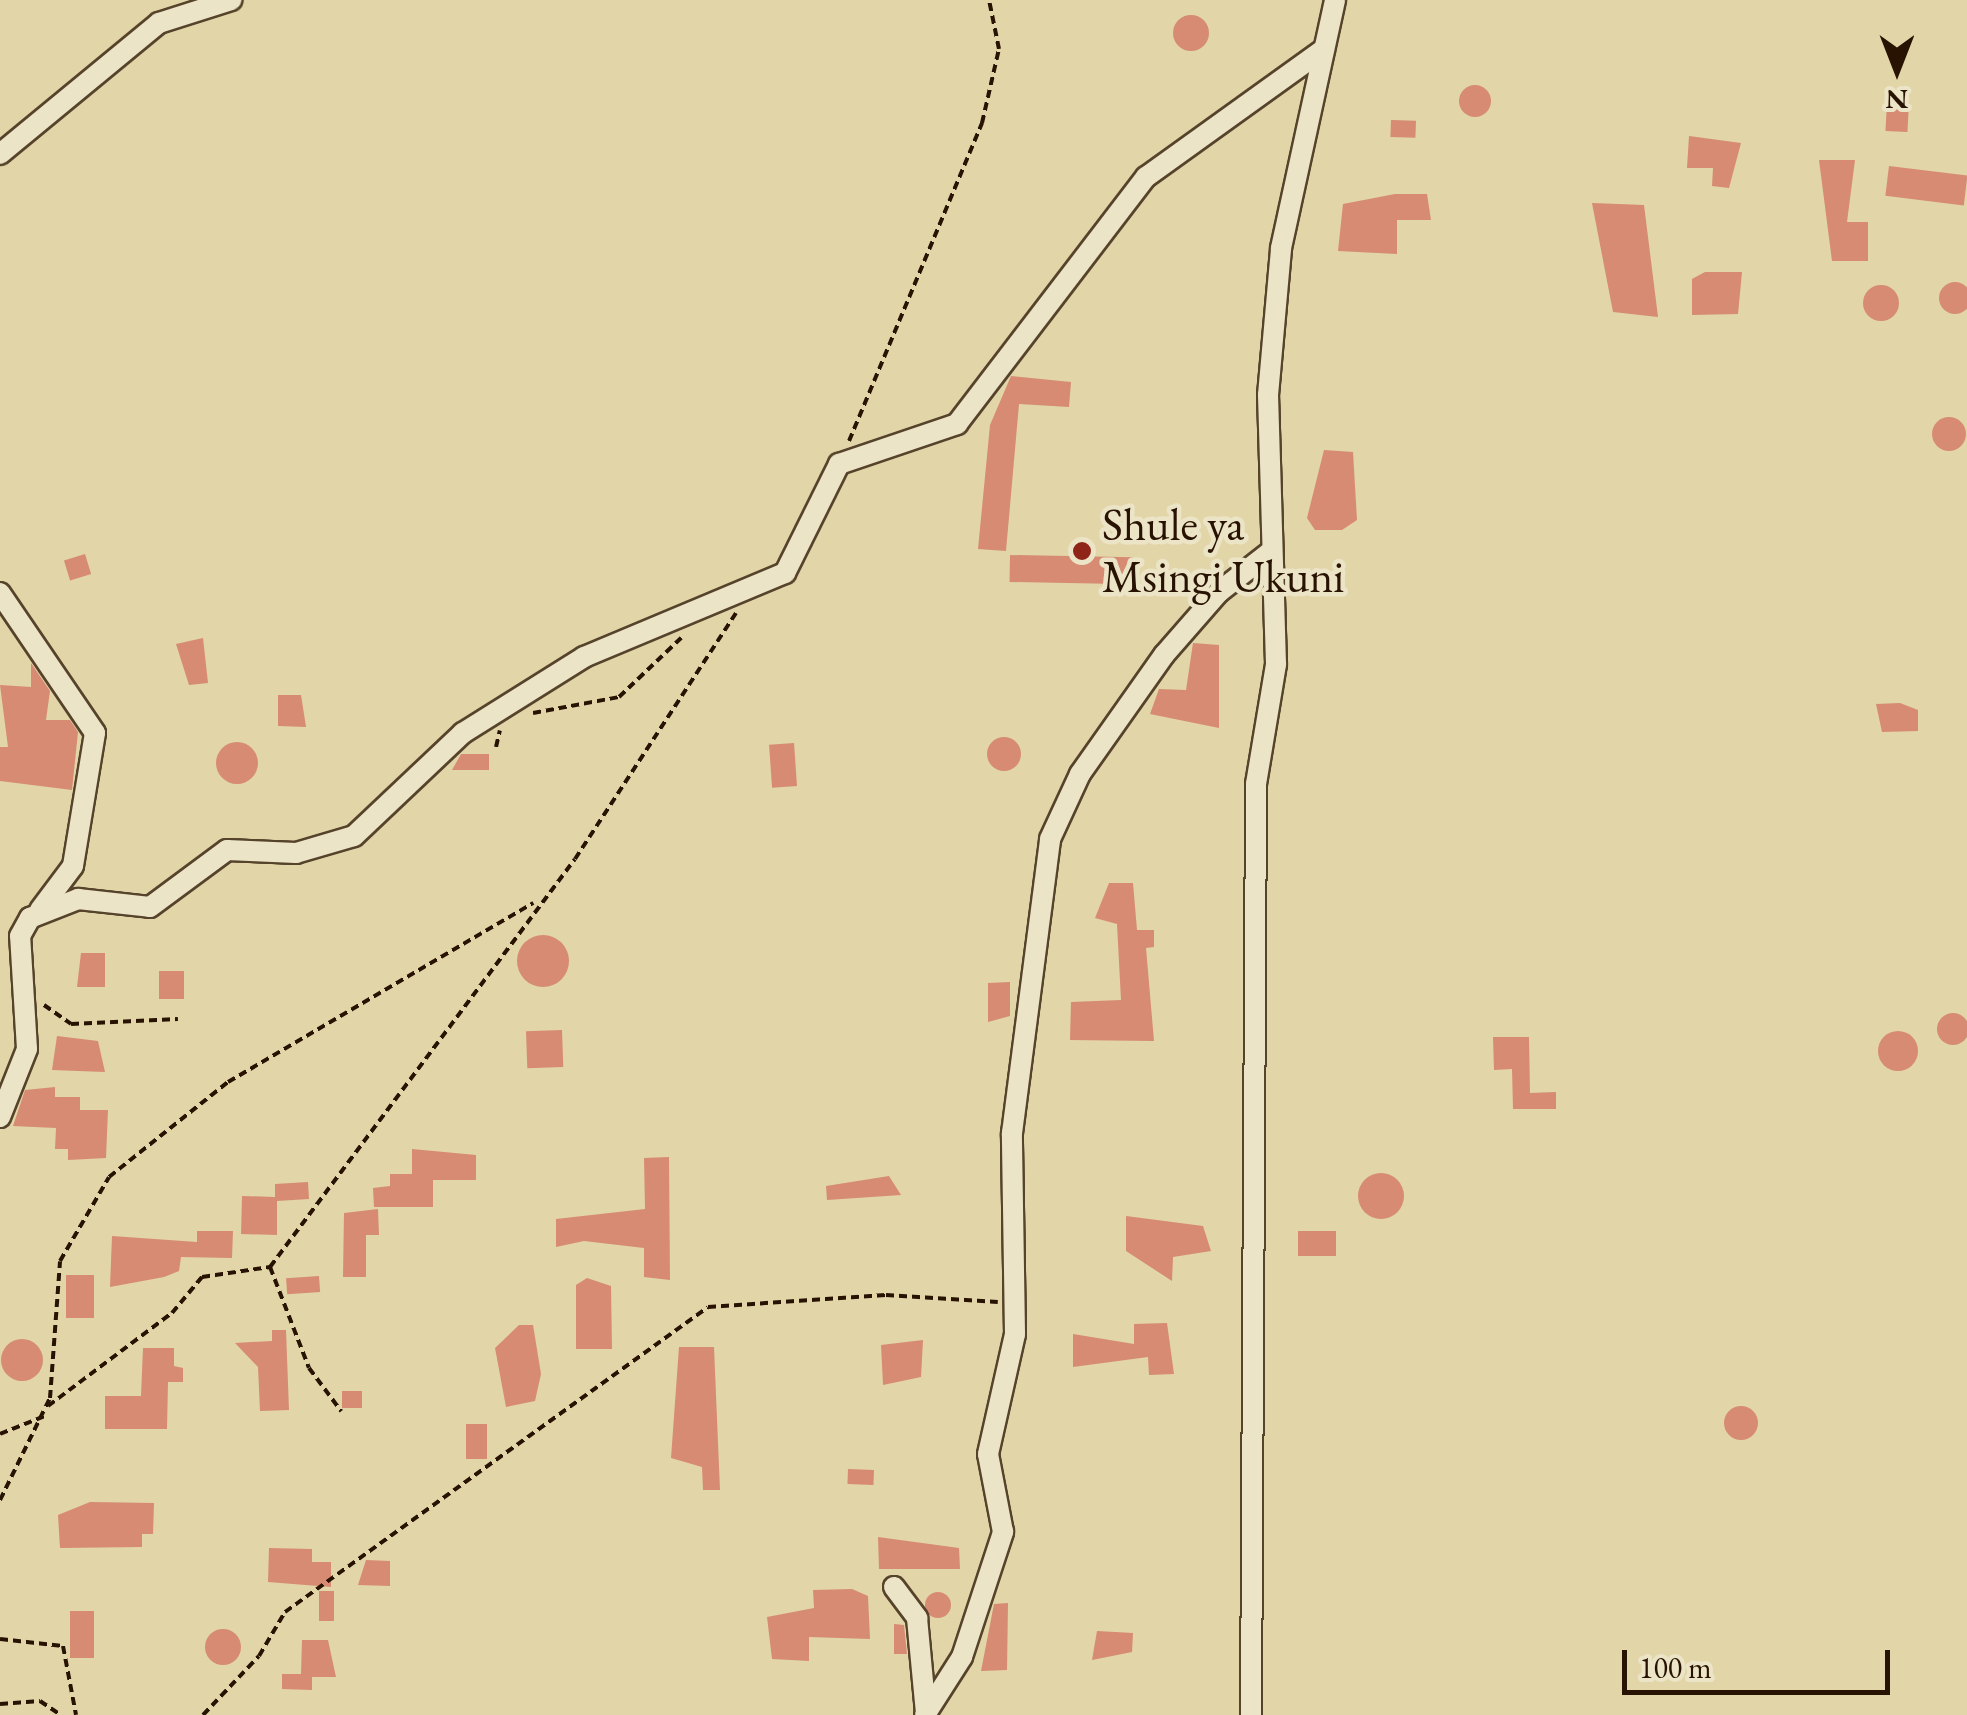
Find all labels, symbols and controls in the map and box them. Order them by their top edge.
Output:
north arrow [1847,20,1947,120]
text: N [1886,82,1908,118]
place label: Shule ya Msingi Ukuni [1102,498,1344,604]
marker: Shule ya Msingi Ukuni [1071,540,1093,562]
scale bar [1627,1630,1894,1692]
text: 100 m [1639,1648,1712,1687]

